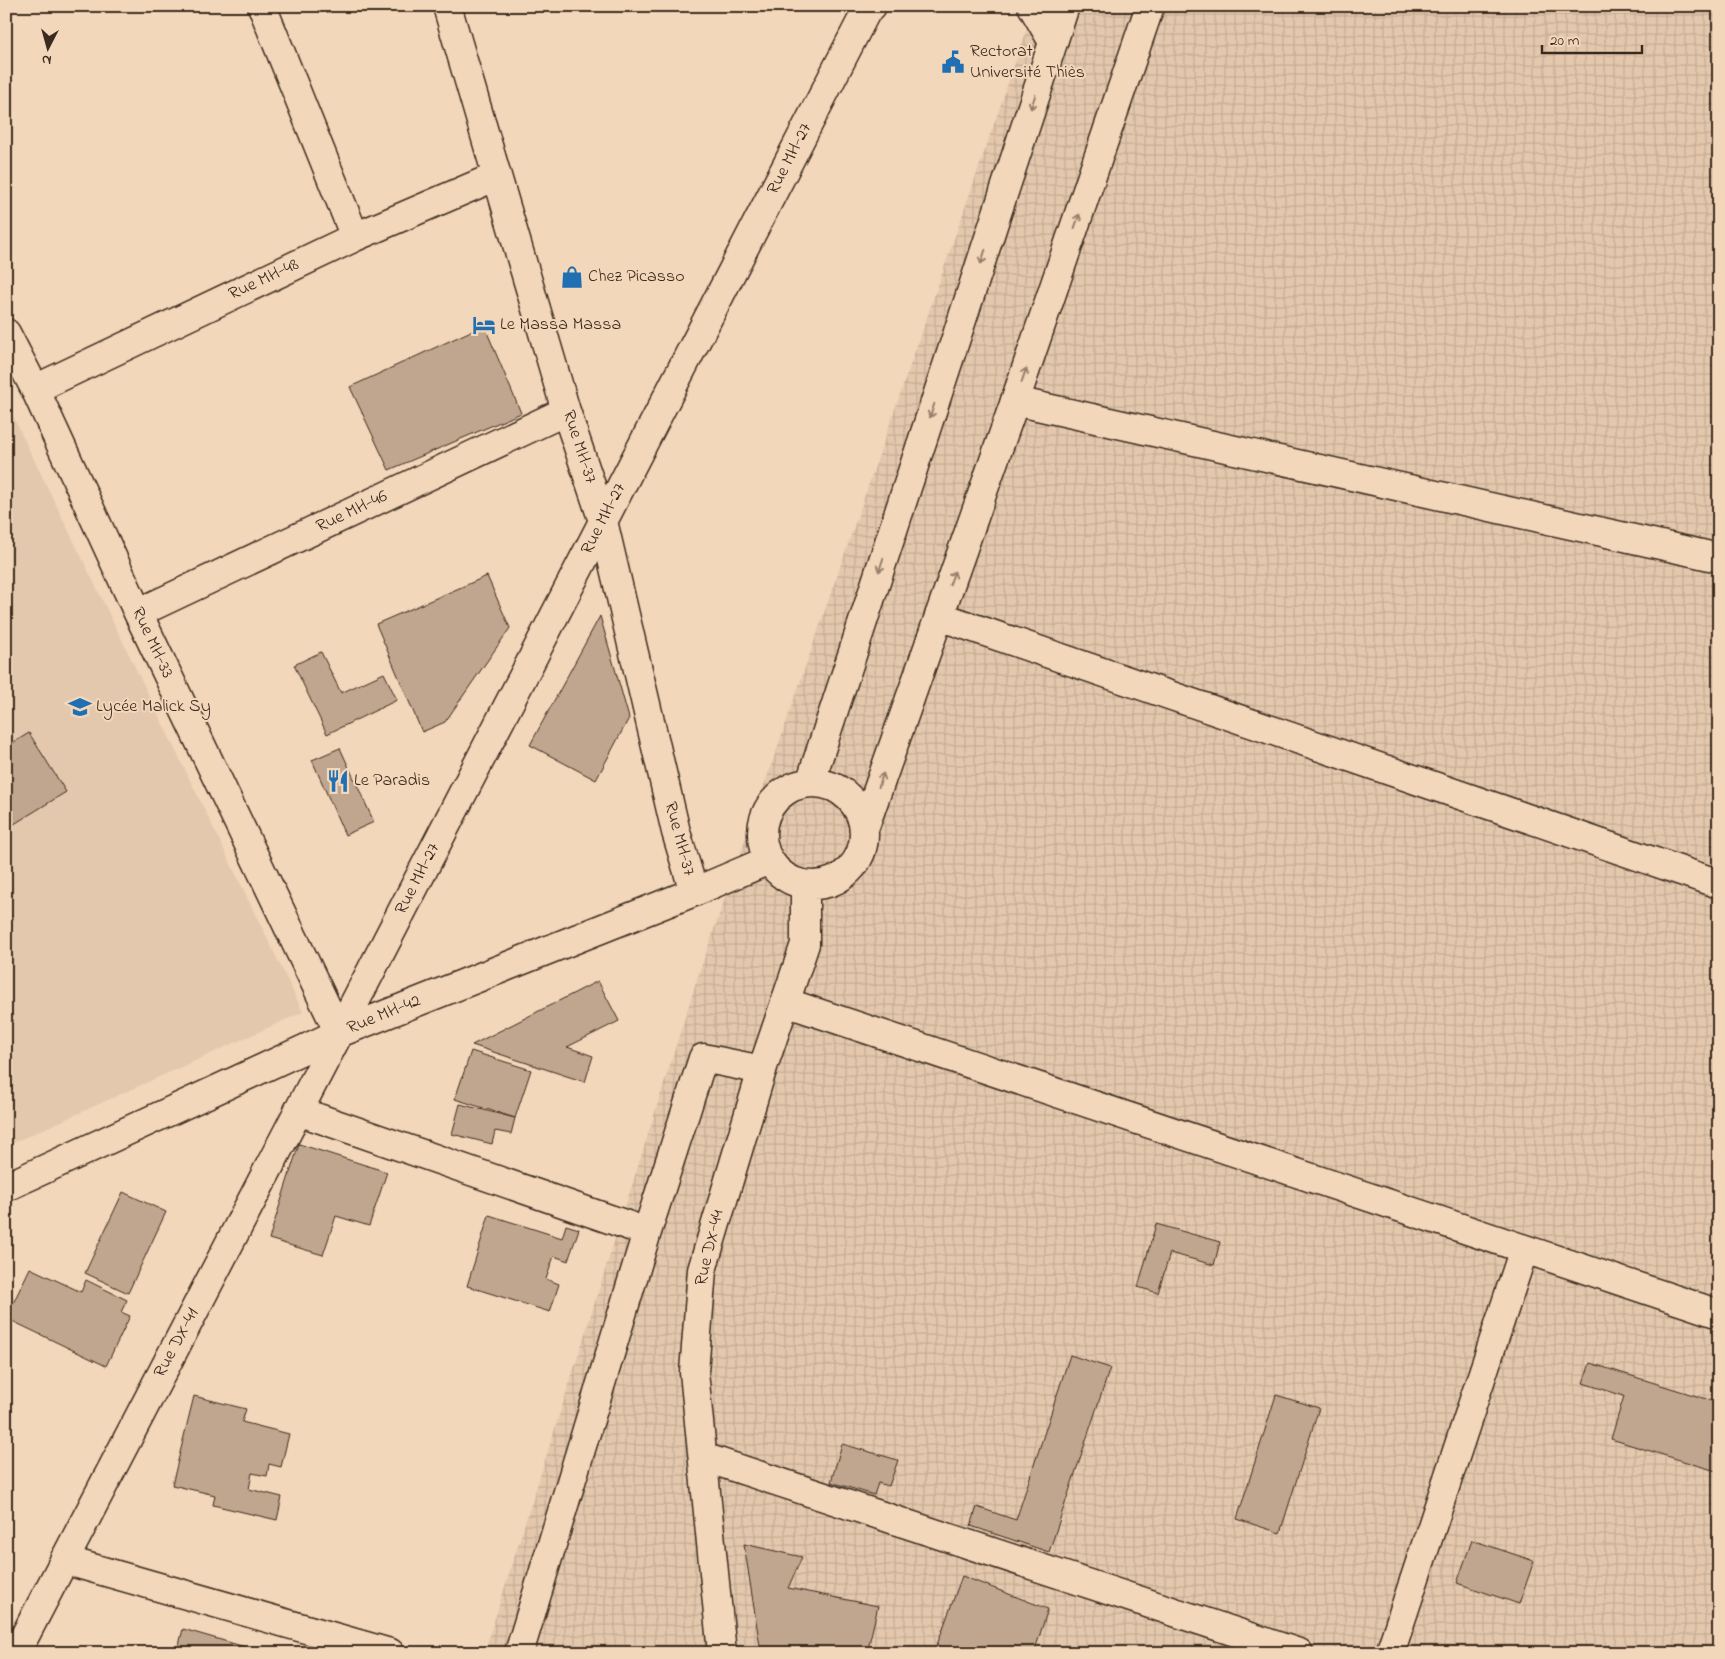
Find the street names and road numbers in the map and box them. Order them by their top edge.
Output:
street label: Rue MH-27 [761,118,819,199]
street label: Rue MH-48 [224,252,304,308]
street label: Rue MH-37 [555,407,603,488]
street label: Rue MH-27 [575,478,633,559]
street label: Rue MH-46 [312,484,392,540]
street label: Rue MH-33 [124,603,180,683]
street label: Rue MH-37 [657,799,702,880]
street label: Rue MH-27 [389,838,447,919]
street label: Rue MH-42 [343,988,425,1042]
street label: Rue DX-44 [689,1207,731,1289]
street label: Rue DX-41 [148,1303,206,1382]

